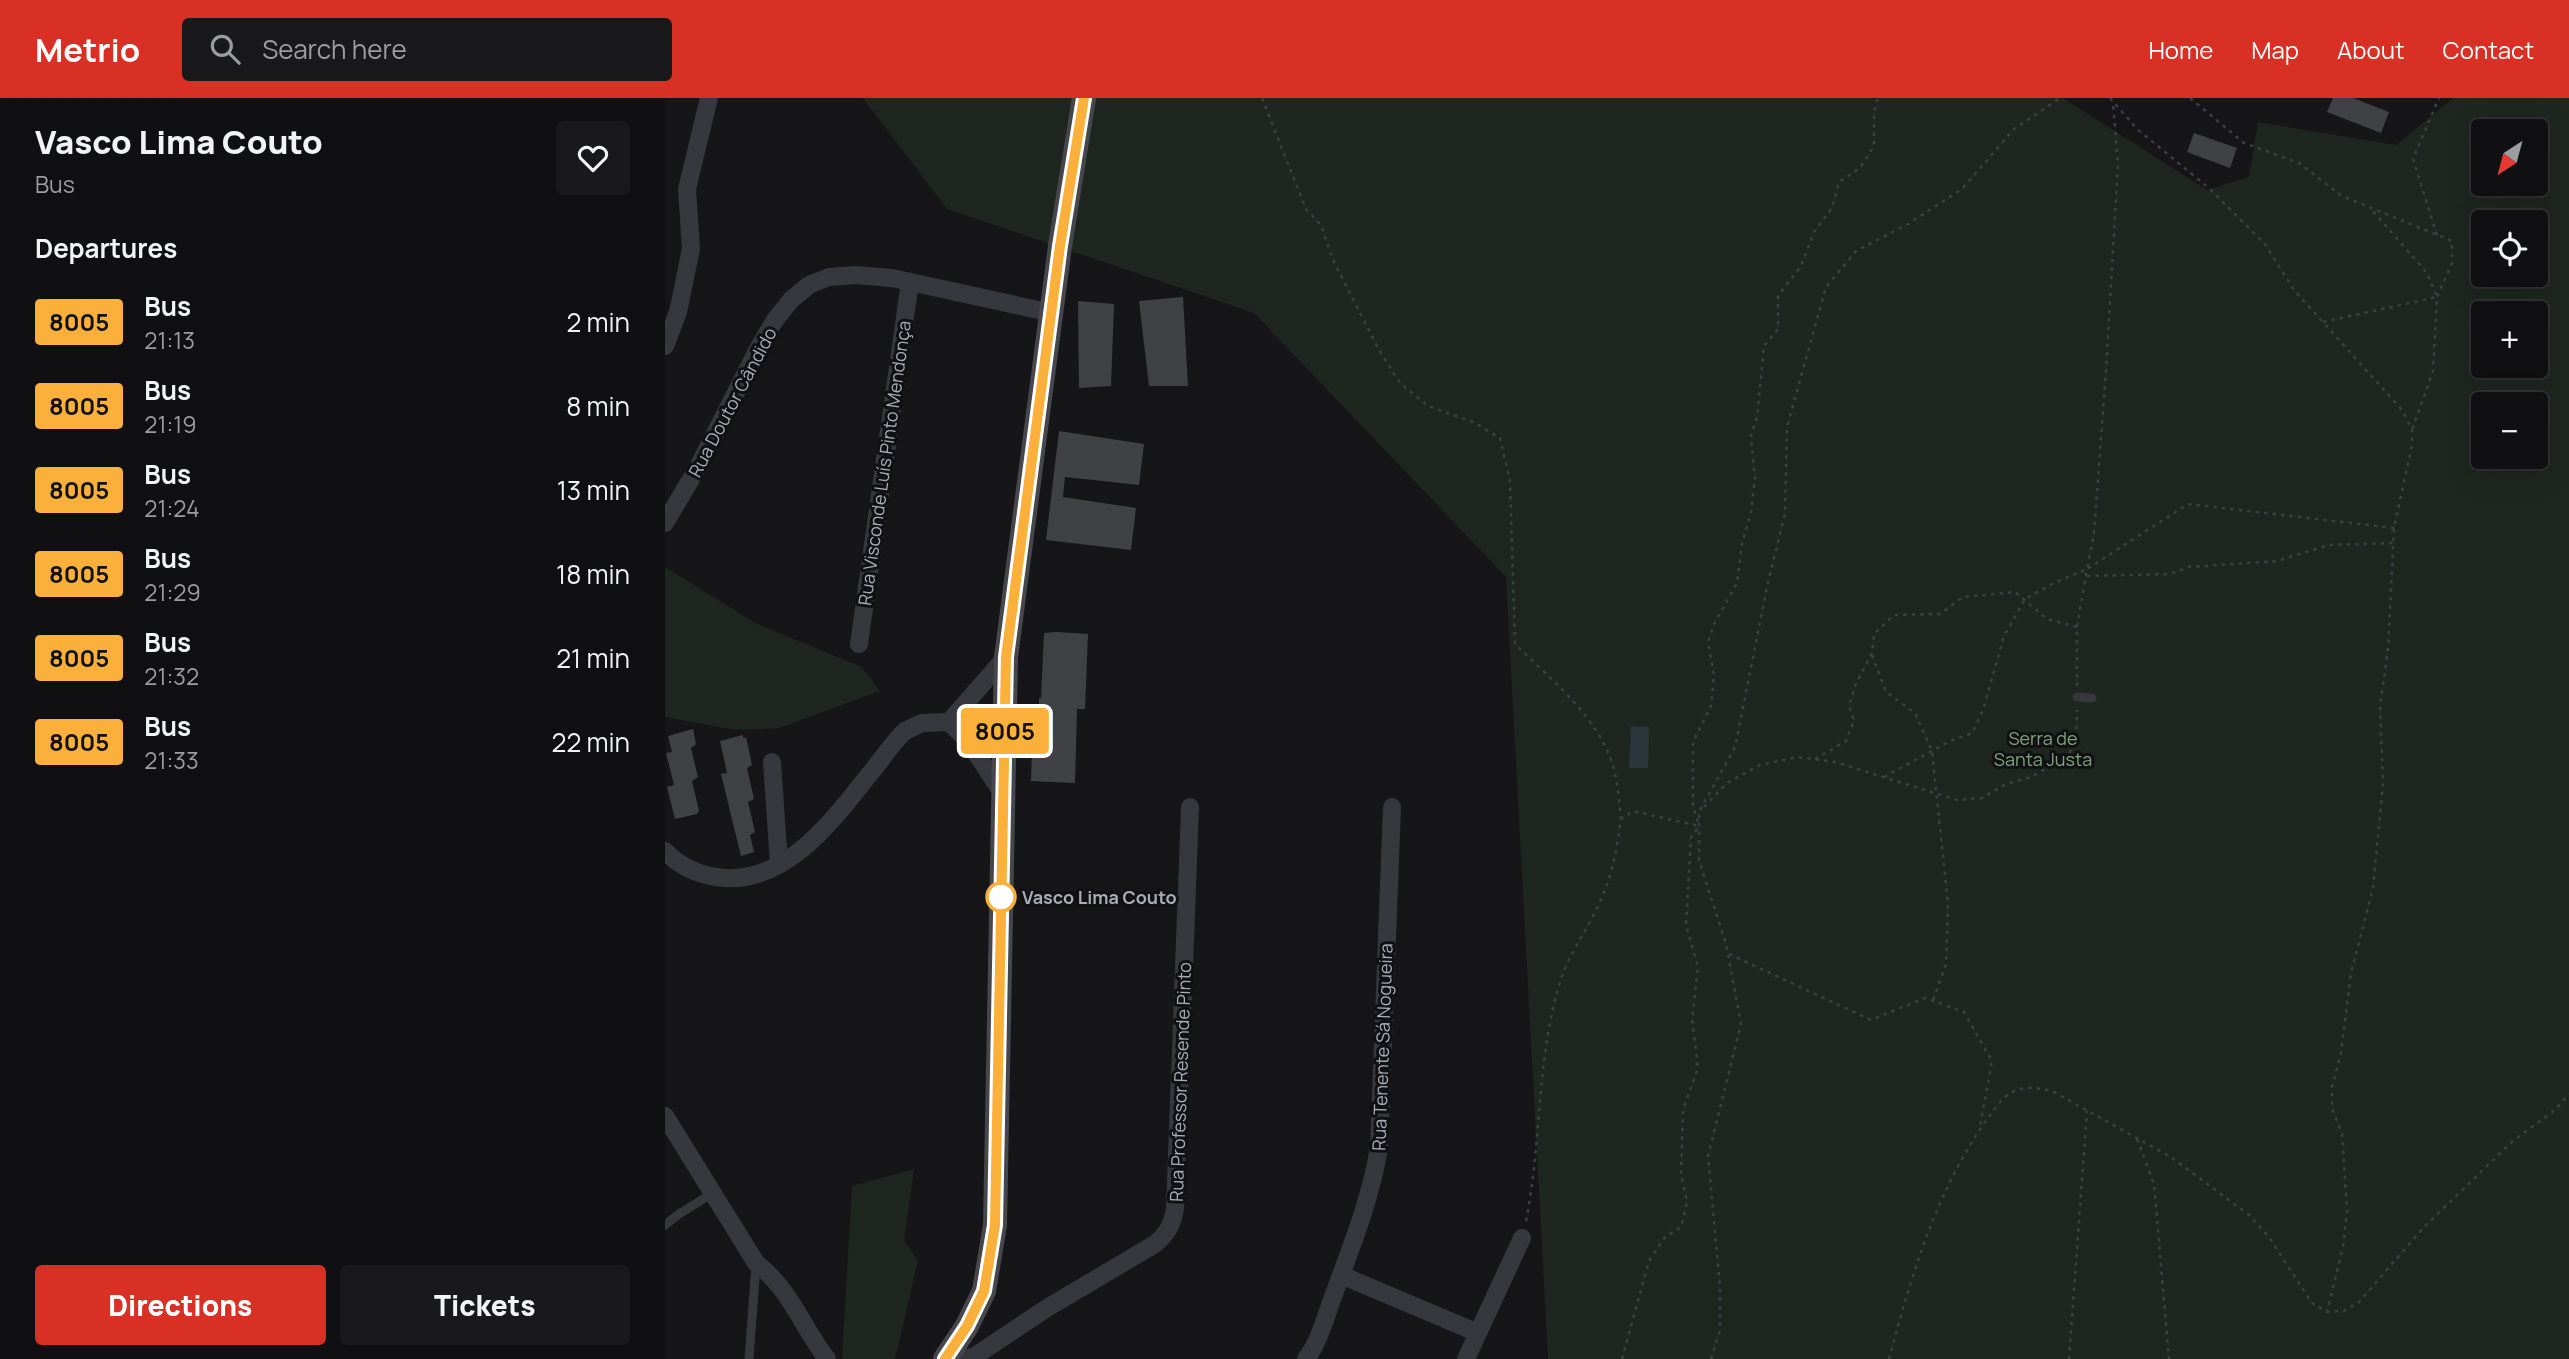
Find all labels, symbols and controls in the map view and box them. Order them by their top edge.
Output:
search box [182,18,672,81]
text: Metrio [35,27,140,72]
icon: search [206,30,244,68]
text: Search here [262,31,407,67]
text: Home [2148,33,2213,66]
text: Map [2251,33,2299,66]
text: About [2337,33,2405,66]
text: Contact [2443,33,2534,66]
text: Vasco Lima Couto [35,119,323,164]
north arrow [2471,119,2548,196]
map controls [2471,119,2548,469]
button: heart [556,121,630,195]
text: Bus [35,168,75,200]
button: locate [2471,210,2548,287]
text: Departures [35,230,177,266]
text: Bus [144,288,191,324]
button: + [2471,301,2548,378]
text: 2 min [566,304,630,340]
text: 8005 [49,305,109,338]
street label: Rua Visconde Luís Pinto Mendonça [852,319,916,607]
street label: Rua Doutor Cândido [682,323,782,481]
text: 21:13 [144,324,195,356]
text: Bus [144,372,191,408]
text: 8 min [566,388,630,424]
text: 8005 [49,389,109,422]
button: − [2471,392,2548,469]
text: 21:19 [144,408,197,440]
text: Bus [144,456,191,492]
text: 13 min [557,472,630,508]
text: 8005 [49,473,109,506]
text: 21:24 [144,492,200,524]
text: Bus [144,540,191,576]
text: 18 min [556,556,630,592]
text: 8005 [49,557,109,590]
text: 21:29 [144,576,201,608]
text: Bus [144,624,191,660]
text: 21 min [556,640,630,676]
text: 8005 [49,641,109,674]
text: 21:32 [144,660,199,692]
text: Bus [144,708,191,744]
line badge: 8005 [956,708,1054,754]
text: 8005 [975,714,1035,747]
text: 22 min [552,724,630,760]
text: 8005 [49,725,109,758]
park label: Serra de Santa Justa [1994,726,2092,771]
text: 21:33 [144,744,199,776]
marker: Vasco Lima Couto [986,882,1016,912]
place label: Vasco Lima Couto [1022,885,1177,909]
street label: Rua Tenente Sá Nogueira [1366,943,1398,1151]
street label: Rua Professor Resende Pinto [1164,962,1196,1202]
button: Directions [35,1265,326,1345]
button: Tickets [340,1265,630,1345]

